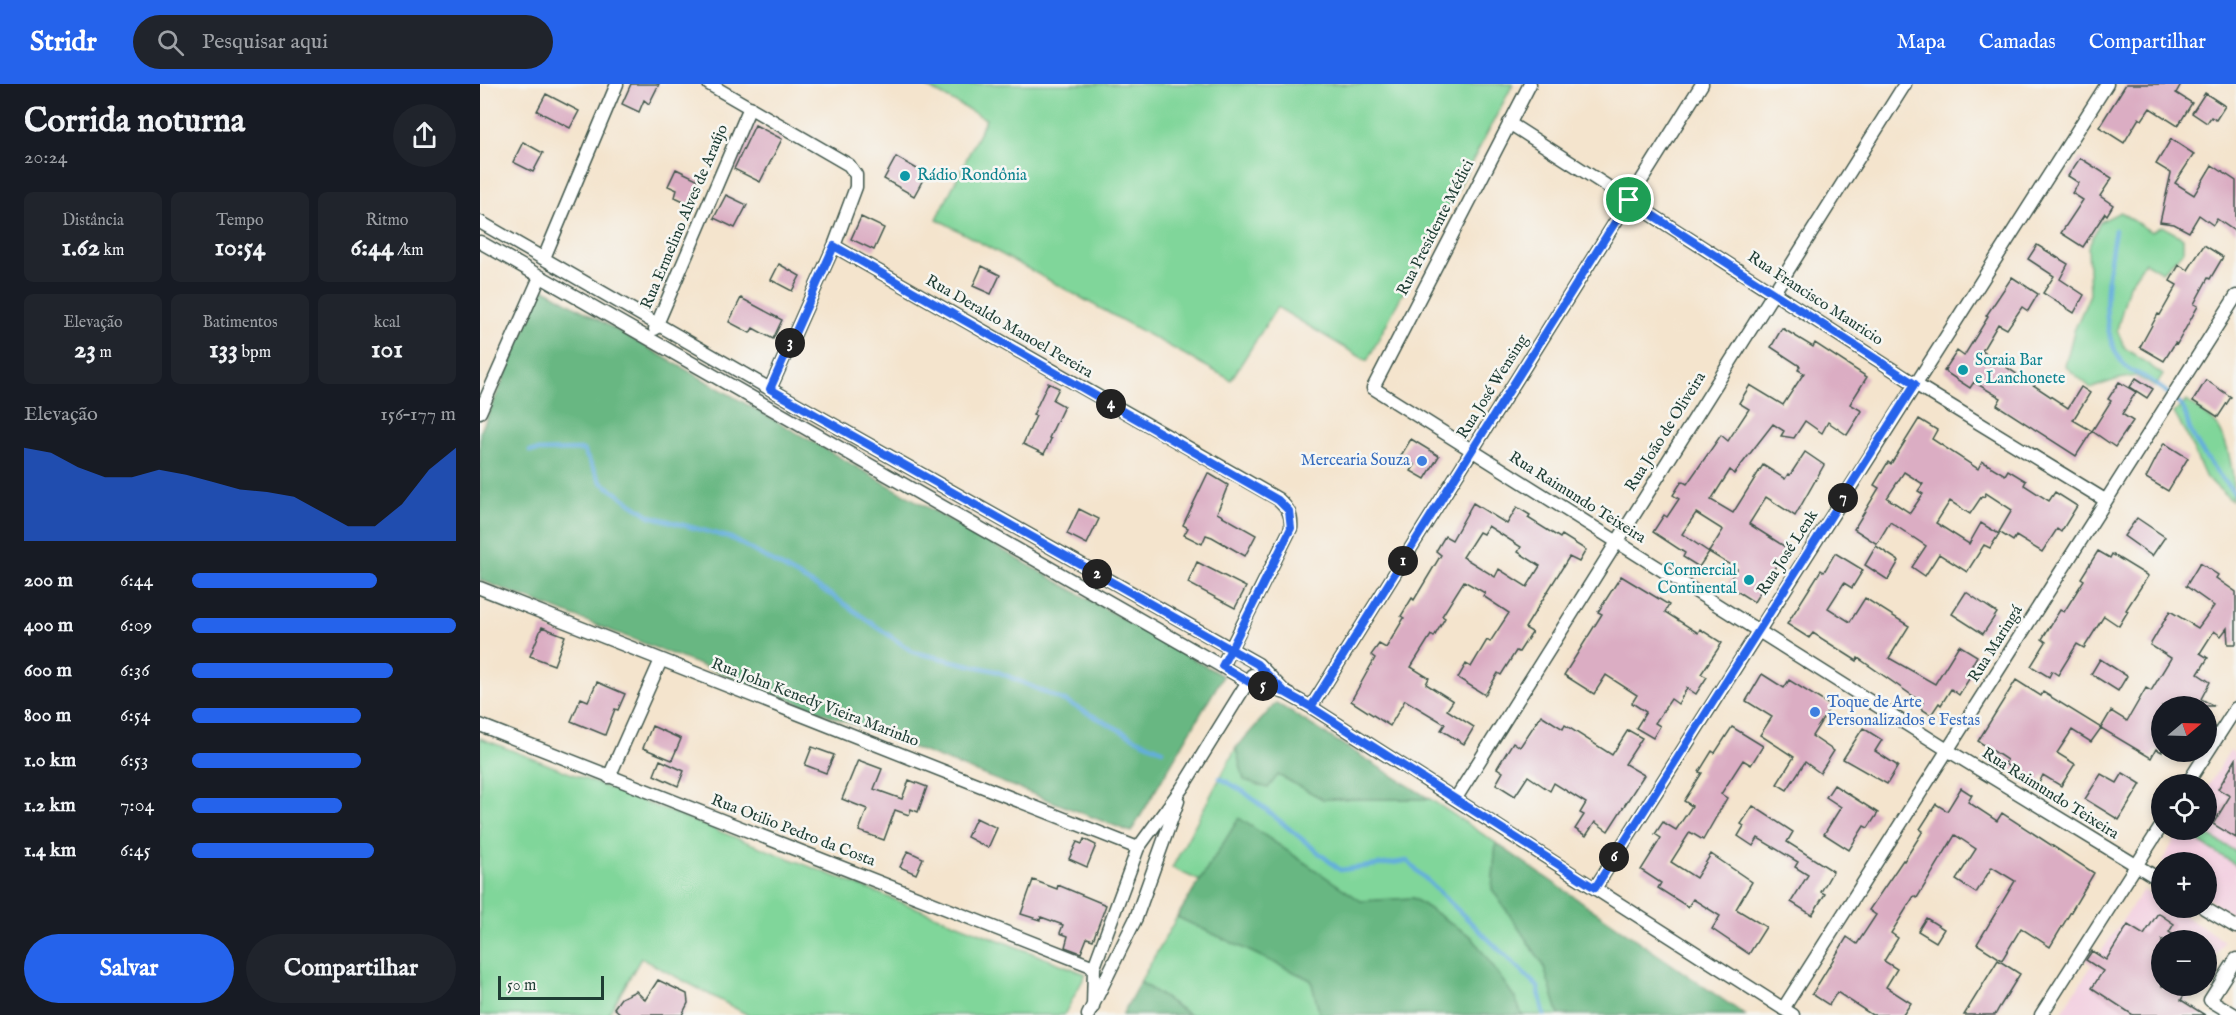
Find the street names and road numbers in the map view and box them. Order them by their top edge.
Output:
street label: Rua Ermelino Alves de Araújo [637,121,733,312]
street label: Rua Presidente Médici [1393,157,1479,299]
street label: Rua Francisco Mauricio [1743,248,1887,351]
street label: Rua Deraldo Manoel Pereira [922,271,1096,383]
street label: Rua José Wensing [1453,331,1533,443]
street label: Rua João de Oliveira [1621,368,1711,495]
street label: Rua Raimundo Teixeira [1505,448,1649,548]
street label: Rua José Lenk [1753,506,1823,600]
street label: Rua Maringá [1964,602,2028,686]
street label: Rua John Kenedy Vieira Marinho [708,654,922,752]
street label: Rua Raimundo Teixeira [1978,744,2122,844]
street label: Rua Otilio Pedro da Costa [708,790,878,872]

